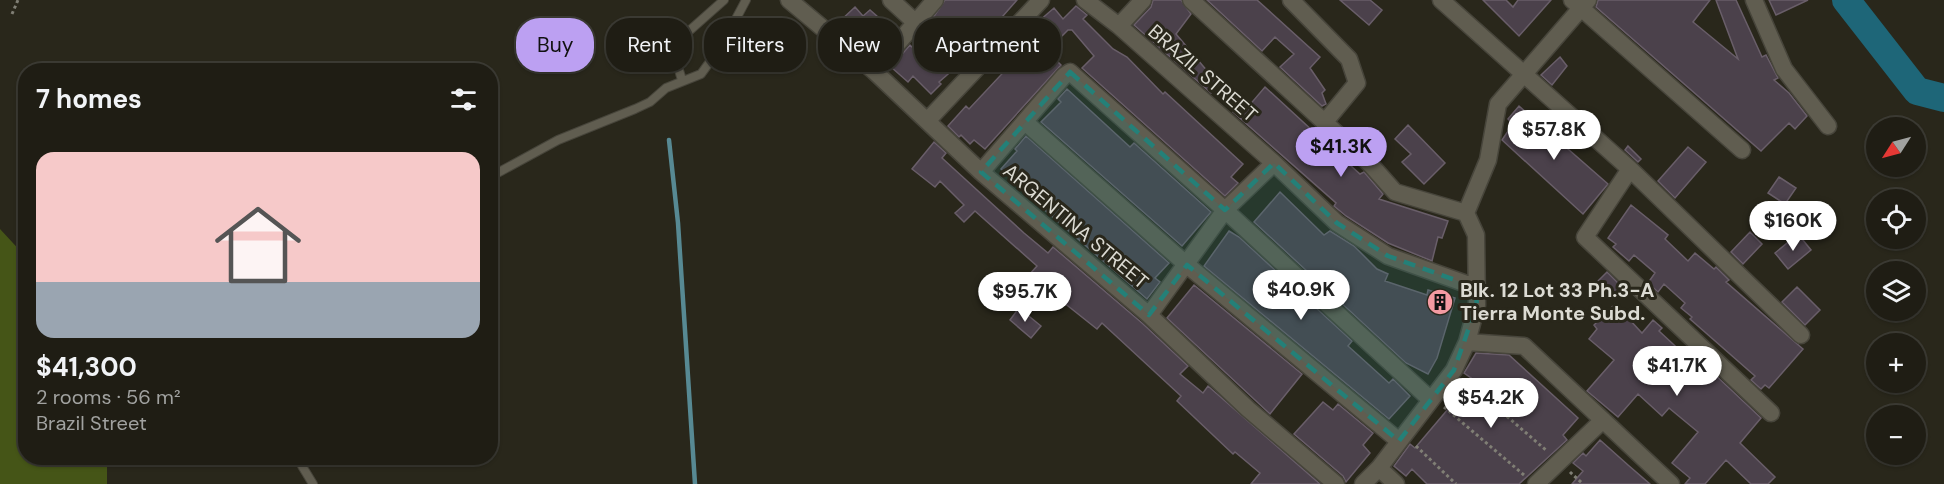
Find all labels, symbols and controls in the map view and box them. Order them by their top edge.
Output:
chip: Buy [516,18,594,72]
chip: Rent [606,18,692,72]
chip: Filters [704,18,806,72]
chip: New [818,18,902,72]
chip: Apartment [914,18,1061,72]
street label: BRAZIL STREET [1143,18,1263,128]
text: 7 homes [36,82,142,116]
icon: filters [447,83,480,116]
pin: $57.8K [1505,110,1603,161]
text: $57.8K [1522,116,1586,142]
north arrow [1866,117,1926,177]
map controls [1866,117,1926,465]
pin: $41.3K [1292,127,1390,178]
text: $41.3K [1310,133,1372,159]
street label: ARGENTINA STREET [998,158,1154,294]
button: locate [1866,189,1926,249]
icon: home [204,191,312,299]
pin: $160K [1751,201,1835,252]
text: $160K [1763,207,1823,233]
button: layers [1866,261,1926,321]
pin: $40.9K [1252,270,1350,321]
pin: $95.7K [976,272,1074,323]
text: $40.9K [1267,276,1335,302]
place label: Blk. 12 Lot 33 Ph.3-A Tierra Monte Subd. [1460,277,1654,326]
text: $95.7K [992,278,1058,304]
building icon: Blk. 12 Lot 33 Ph.3-A Tierra Monte Subd. [1425,287,1455,317]
button: + [1866,333,1926,393]
pin: $41.7K [1628,346,1726,397]
text: $41,300 [36,350,137,384]
text: $41.7K [1647,352,1707,378]
pin: $54.2K [1442,378,1540,429]
text: 2 rooms · 56 m² [36,384,181,410]
text: $54.2K [1457,384,1525,410]
button: − [1866,405,1926,465]
text: Brazil Street [36,410,147,436]

